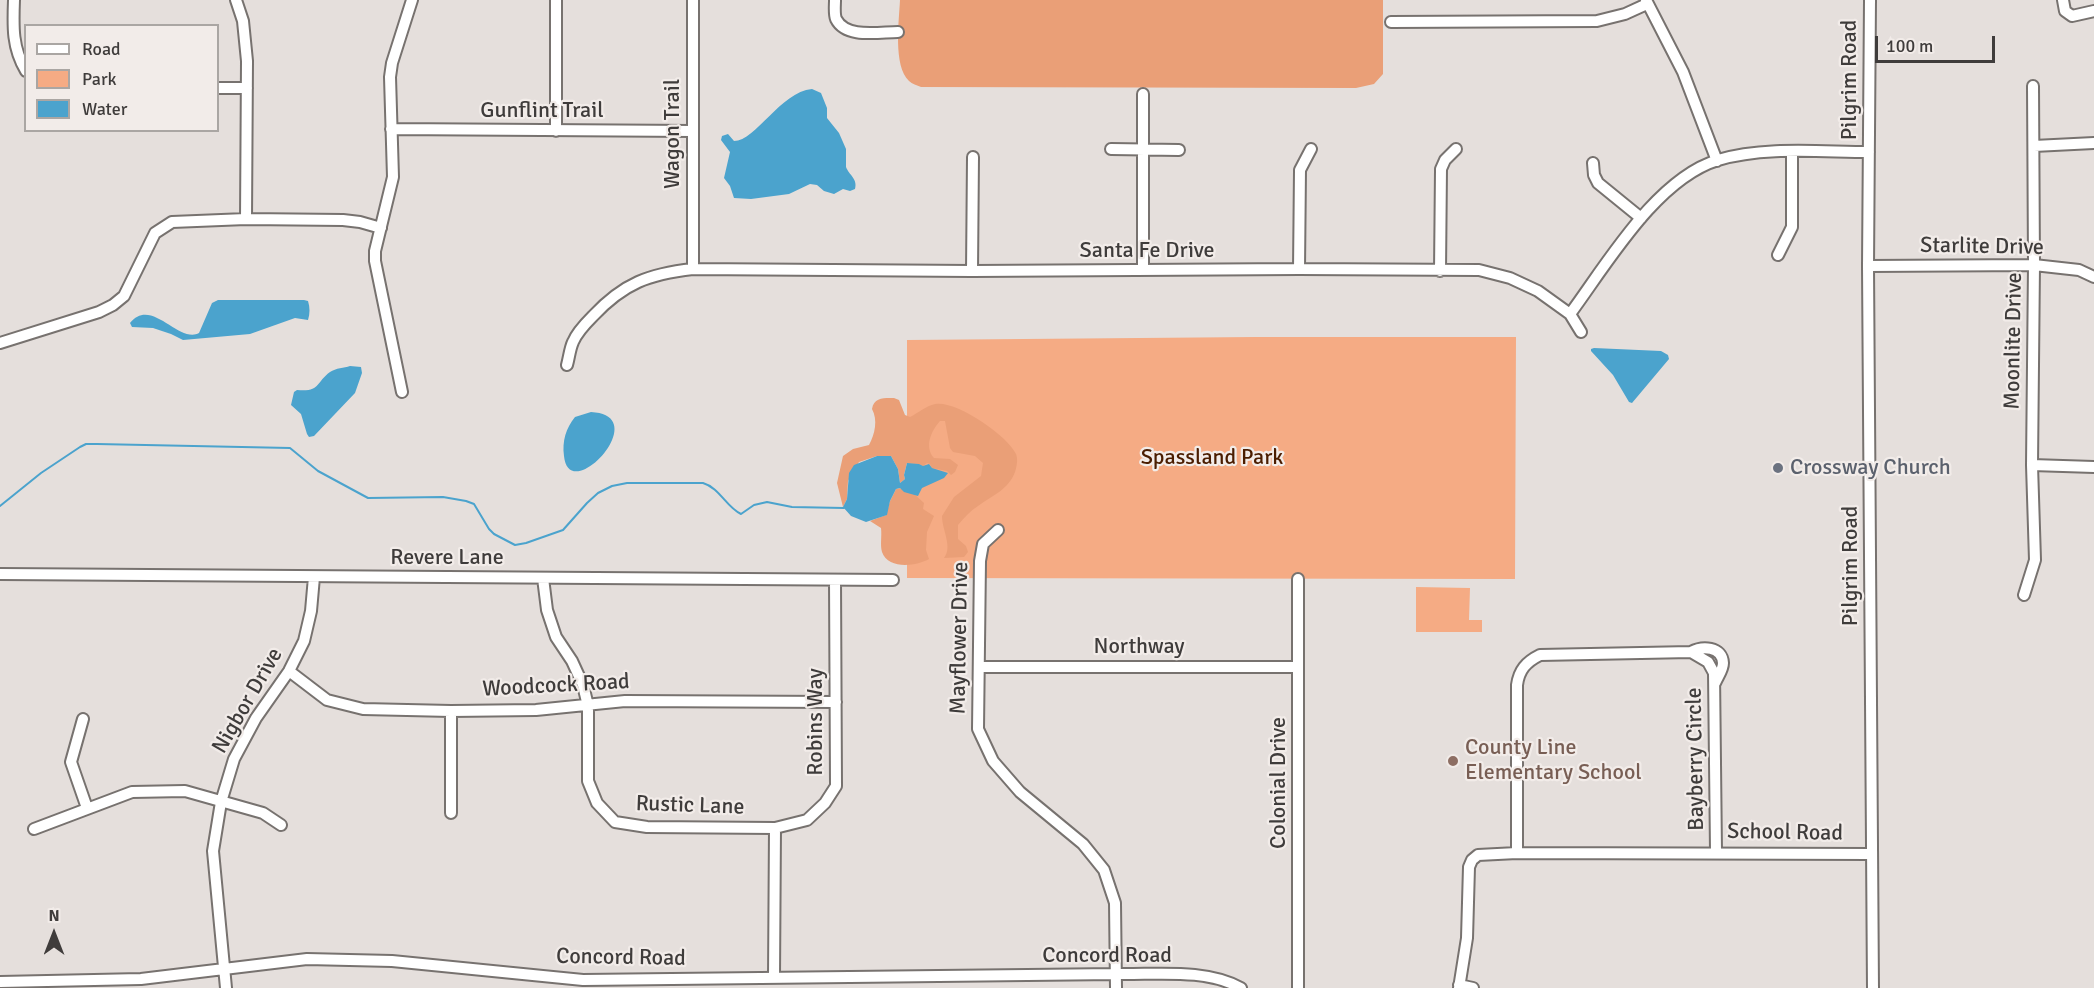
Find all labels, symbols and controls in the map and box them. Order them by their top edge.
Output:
street label: Pilgrim Road [1837,20,1863,140]
legend [24,24,219,132]
scale bar [1878,24,1998,62]
text: 100 m [1886,35,1933,57]
text: Road [82,38,121,60]
text: Park [82,68,117,90]
street label: Wagon Trail [660,79,686,189]
text: Water [82,98,127,120]
street label: Gunflint Trail [480,98,604,124]
street label: Starlite Drive [1920,233,2044,261]
street label: Santa Fe Drive [1080,238,1214,264]
street label: Moonlite Drive [2000,272,2028,410]
park label: Spassland Park [1141,445,1283,471]
place label: Crossway Church [1790,455,1951,481]
marker: Crossway Church [1771,461,1785,475]
street label: Pilgrim Road [1838,506,1864,626]
street label: Revere Lane [390,545,504,571]
street label: Mayflower Drive [945,561,975,715]
street label: Northway [1093,634,1185,660]
street label: Nigbor Drive [207,643,289,759]
street label: Robins Way [803,668,829,776]
street label: Woodcock Road [482,669,630,703]
street label: Bayberry Circle [1682,687,1710,831]
street label: Colonial Drive [1266,717,1292,849]
place label: County Line Elementary School [1465,735,1642,786]
marker: County Line Elementary School [1446,754,1460,768]
street label: Rustic Lane [635,791,745,821]
street label: School Road [1727,819,1843,847]
north arrow [24,904,84,964]
text: N [48,906,60,926]
street label: Concord Road [1042,943,1172,969]
street label: Concord Road [556,944,686,972]

